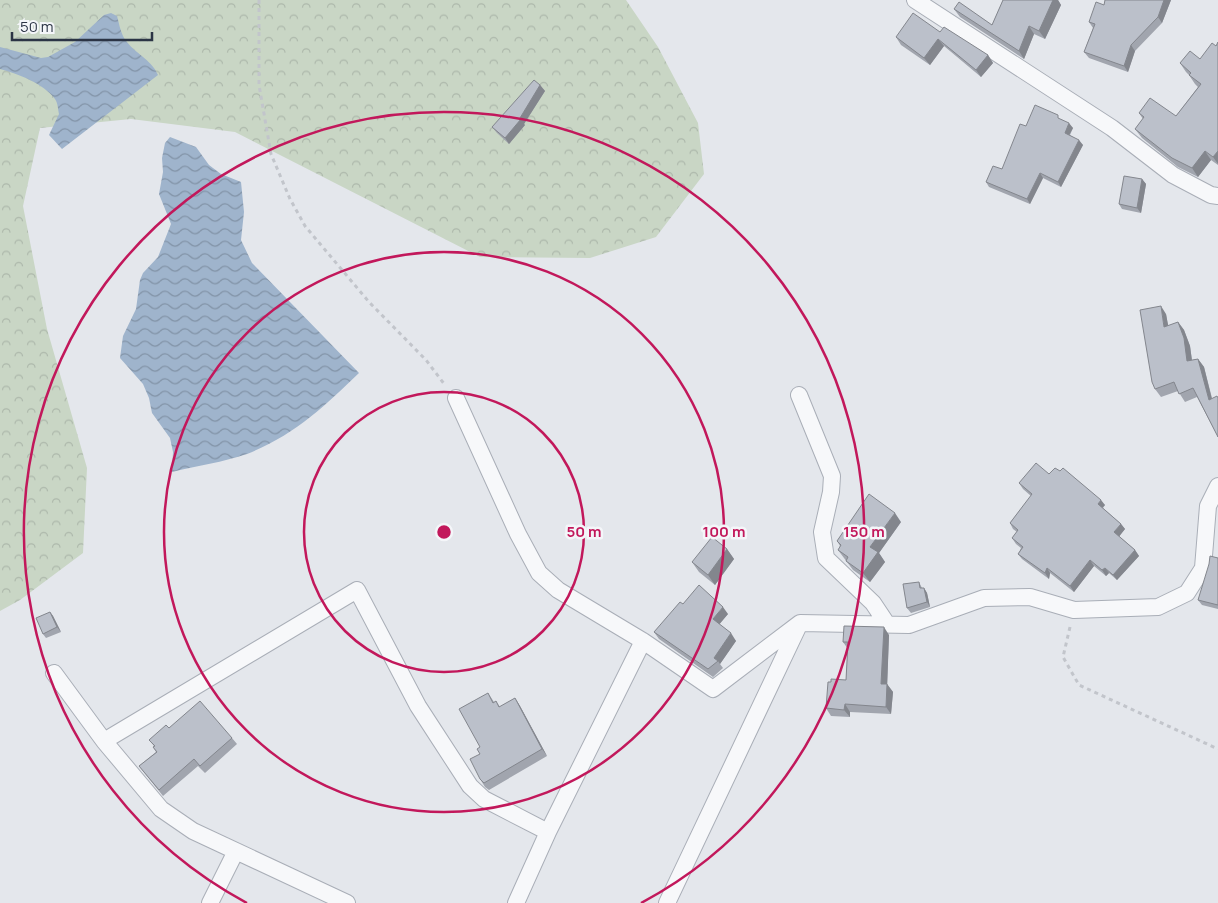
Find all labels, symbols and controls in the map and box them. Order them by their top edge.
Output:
scale bar [12,10,152,42]
text: 50 m [20,16,54,37]
text: 50 m [566,521,602,542]
text: 100 m [703,521,745,542]
text: 150 m [843,521,885,542]
centre of rings [435,523,453,541]

